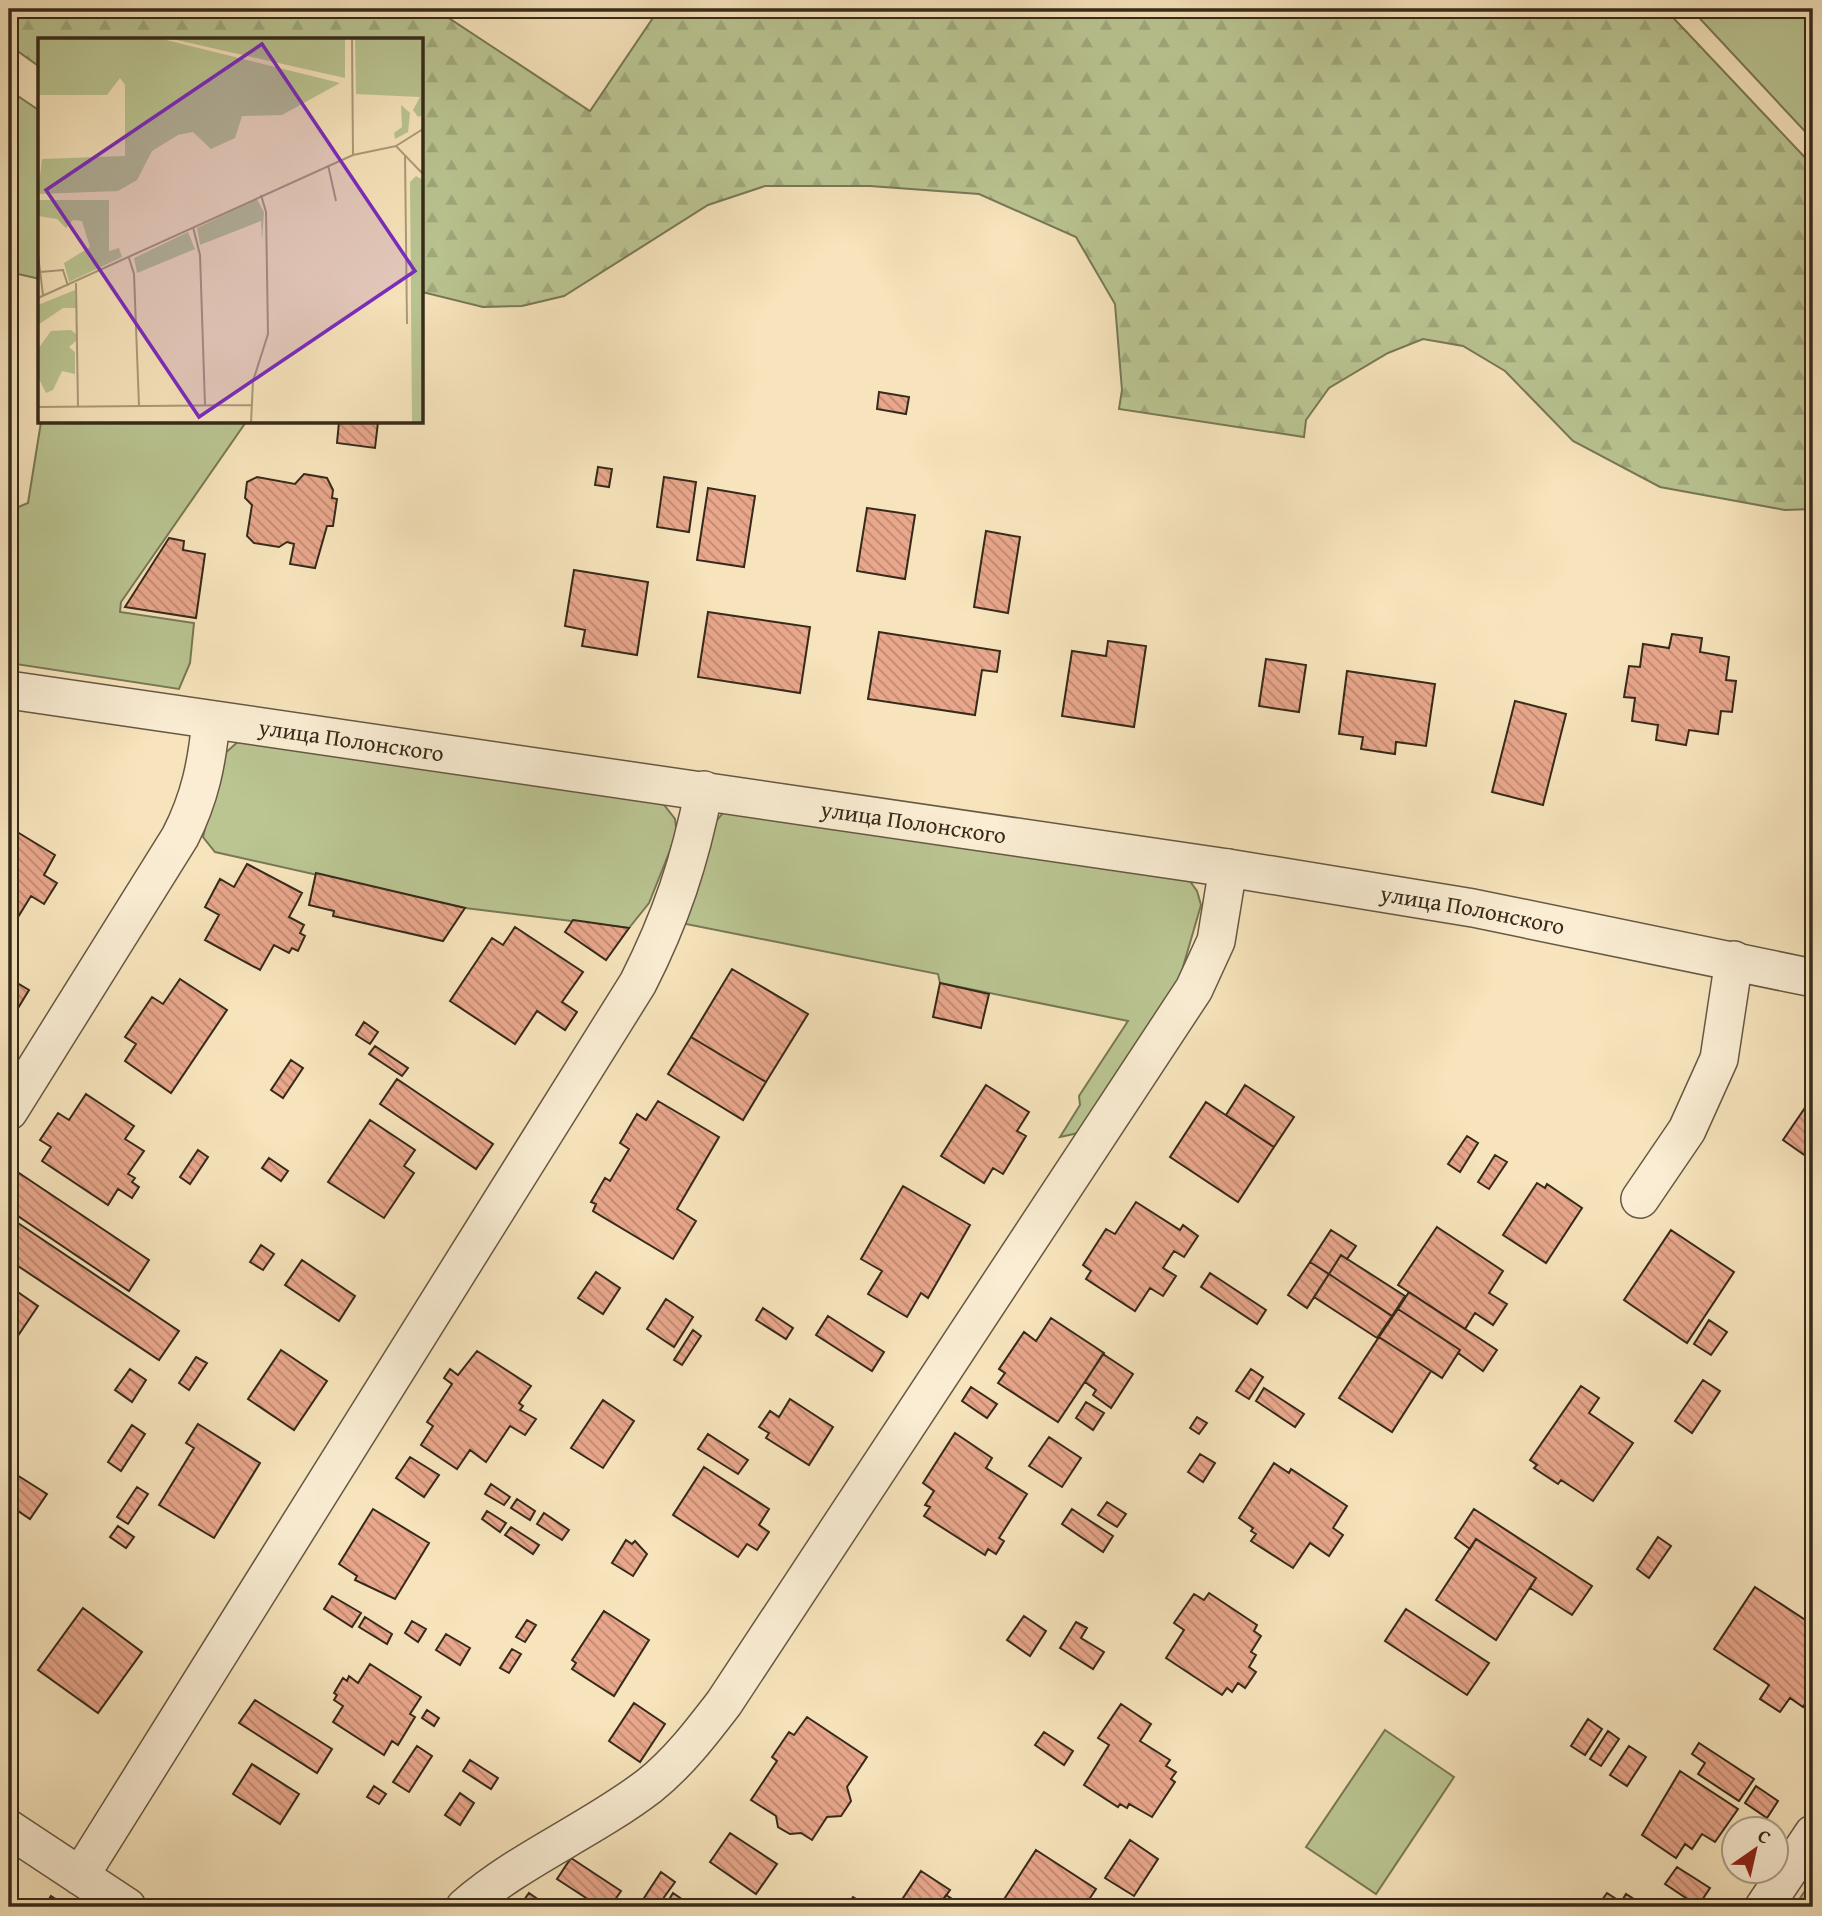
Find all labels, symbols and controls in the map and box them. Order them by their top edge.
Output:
inset map [38,38,424,424]
street label: улица Полонского [256,710,446,769]
street label: улица Полонского [818,792,1008,851]
street label: улица Полонского [1377,876,1568,942]
north arrow [1720,1814,1790,1884]
text: С [1752,1821,1777,1851]

